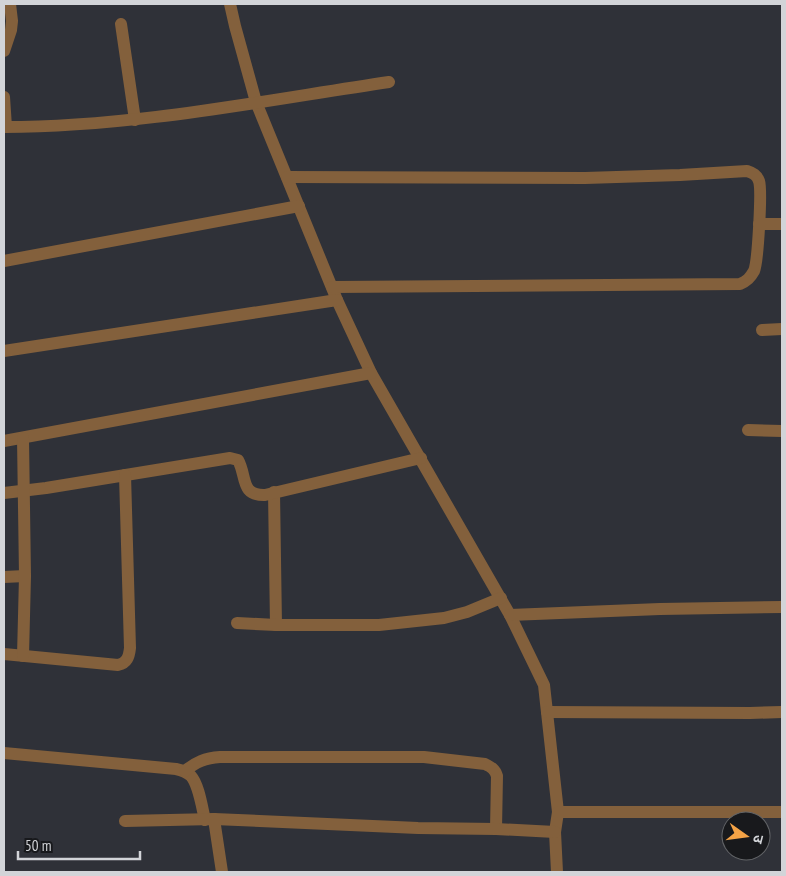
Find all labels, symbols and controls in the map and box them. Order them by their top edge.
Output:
north arrow [721,811,771,861]
scale bar [18,828,140,860]
text: उ [749,833,768,846]
text: 50 m [25,836,51,855]

